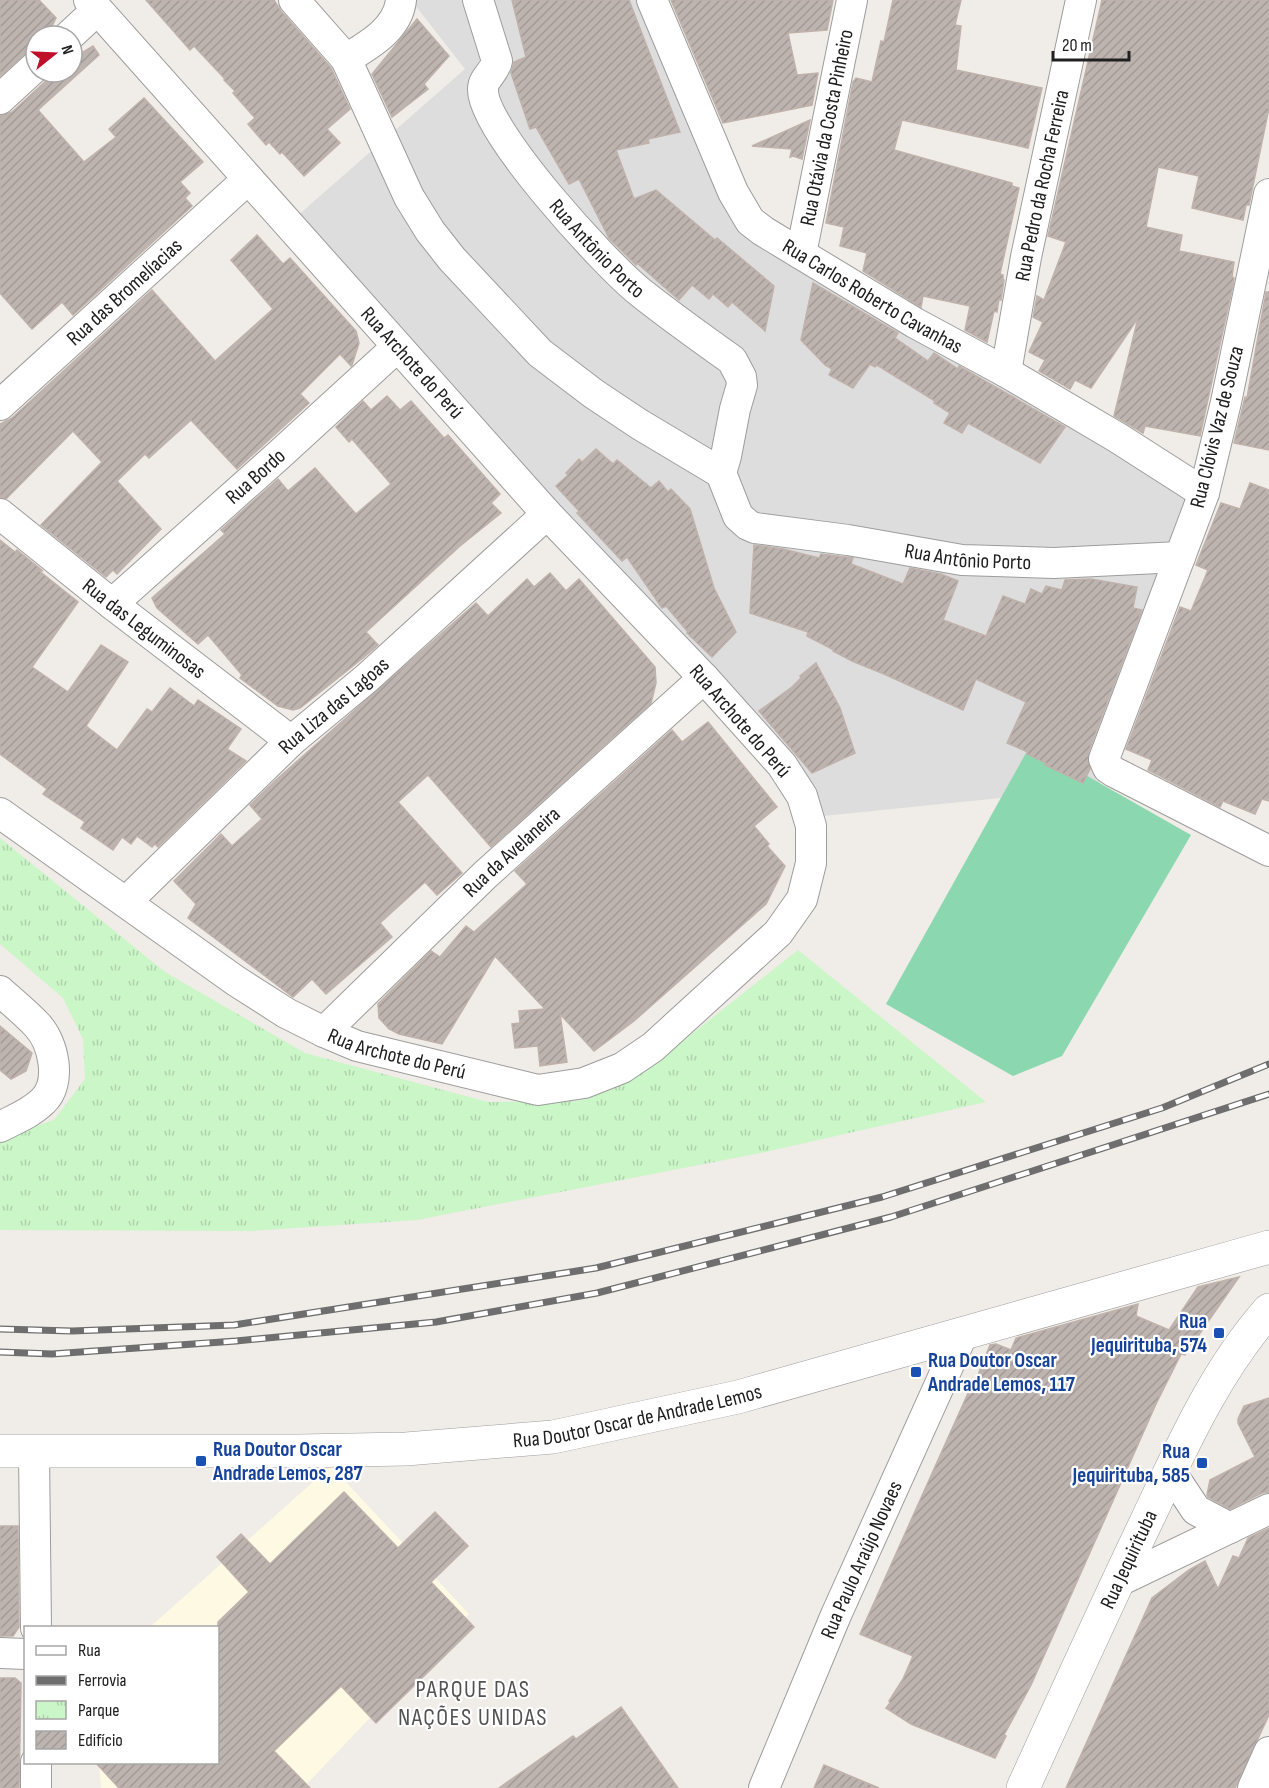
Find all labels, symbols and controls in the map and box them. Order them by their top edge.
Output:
north arrow [24,24,84,84]
scale bar [1053,24,1130,62]
street label: Rua Otávia da Costa Pinheiro [794,27,858,228]
text: 20 m [1062,35,1092,56]
text: N [56,43,77,57]
street label: Rua Pedro da Rocha Ferreira [1010,87,1074,283]
street label: Rua Antônio Porto [544,194,650,303]
street label: Rua das Bromelíacias [61,233,187,351]
street label: Rua Carlos Roberto Cavanhas [778,233,967,359]
street label: Rua Archote do Perú [355,302,469,424]
street label: Rua Clóvis Vaz de Souza [1185,344,1249,510]
street label: Rua Bordo [220,443,290,509]
street label: Rua Antônio Porto [903,538,1032,575]
street label: Rua das Leguminosas [78,573,211,684]
street label: Rua Liza das Lagoas [273,652,394,759]
street label: Rua Archote do Perú [684,659,796,783]
street label: Rua da Avelaneira [458,801,565,902]
street label: Rua Archote do Perú [324,1023,468,1085]
place label: Rua Jequirituba, 574 [1090,1309,1207,1358]
marker: Rua Jequirituba, 574 [1212,1326,1226,1340]
place label: Rua Doutor Oscar Andrade Lemos, 117 [927,1348,1076,1397]
marker: Rua Doutor Oscar Andrade Lemos, 117 [909,1365,923,1379]
street label: Rua Doutor Oscar de Andrade Lemos [512,1378,764,1453]
place label: Rua Doutor Oscar Andrade Lemos, 287 [212,1437,364,1486]
place label: Rua Jequirituba, 585 [1072,1439,1190,1488]
marker: Rua Doutor Oscar Andrade Lemos, 287 [194,1454,208,1468]
marker: Rua Jequirituba, 585 [1195,1456,1209,1470]
street label: Rua Paulo Araújo Novaes [815,1477,907,1642]
street label: Rua Jequirituba [1095,1506,1162,1613]
legend [24,1626,219,1764]
text: Rua [78,1640,101,1661]
text: Ferrovia [78,1670,126,1691]
district label: PARQUE DAS NAÇÕES UNIDAS [398,1675,548,1732]
text: Parque [78,1700,119,1721]
text: Edifício [78,1730,123,1751]

